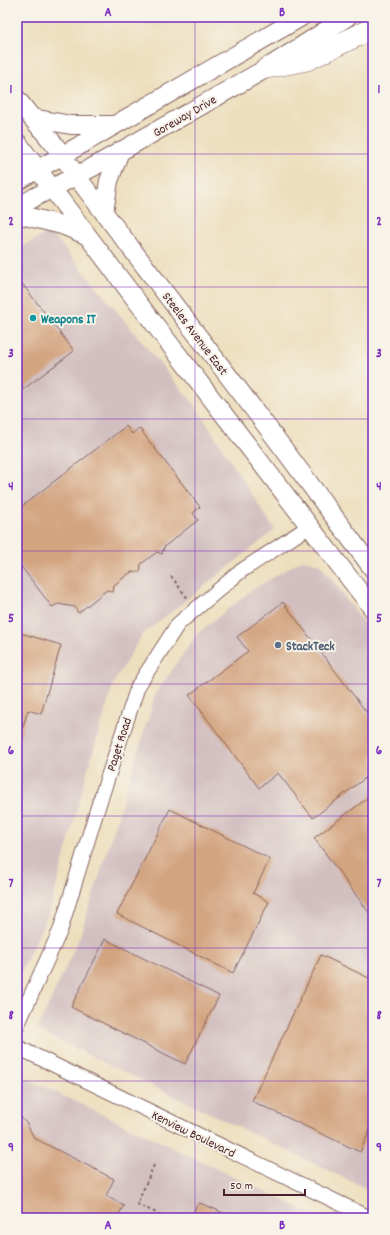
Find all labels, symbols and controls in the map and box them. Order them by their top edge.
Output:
text: A [104,4,112,23]
text: B [279,4,285,23]
text: 1 [10,81,13,100]
text: 1 [378,81,381,100]
street label: Goreway Drive [150,91,221,143]
text: 2 [8,213,14,232]
text: 2 [376,213,382,232]
street label: Steeles Avenue East [156,289,232,380]
place label: Weapons IT [41,311,97,330]
marker: Weapons IT [28,313,38,323]
text: 3 [8,345,14,364]
text: 3 [376,345,382,364]
text: 4 [8,478,14,497]
text: 4 [376,478,382,497]
text: 5 [8,610,14,629]
text: 5 [376,610,382,629]
place label: StackTeck [286,638,335,657]
marker: StackTeck [273,640,283,650]
street label: Paget Road [103,715,138,774]
text: 6 [8,742,15,761]
text: 6 [376,742,383,761]
text: 7 [9,875,14,894]
text: 7 [377,875,382,894]
text: 8 [8,1007,14,1026]
text: 8 [376,1007,382,1026]
street label: Kenview Boulevard [148,1107,238,1164]
text: 9 [8,1139,14,1158]
text: 9 [376,1139,382,1158]
scale bar [224,1171,305,1197]
text: 50 m [230,1178,253,1195]
text: A [104,1217,112,1235]
text: B [279,1217,285,1235]

